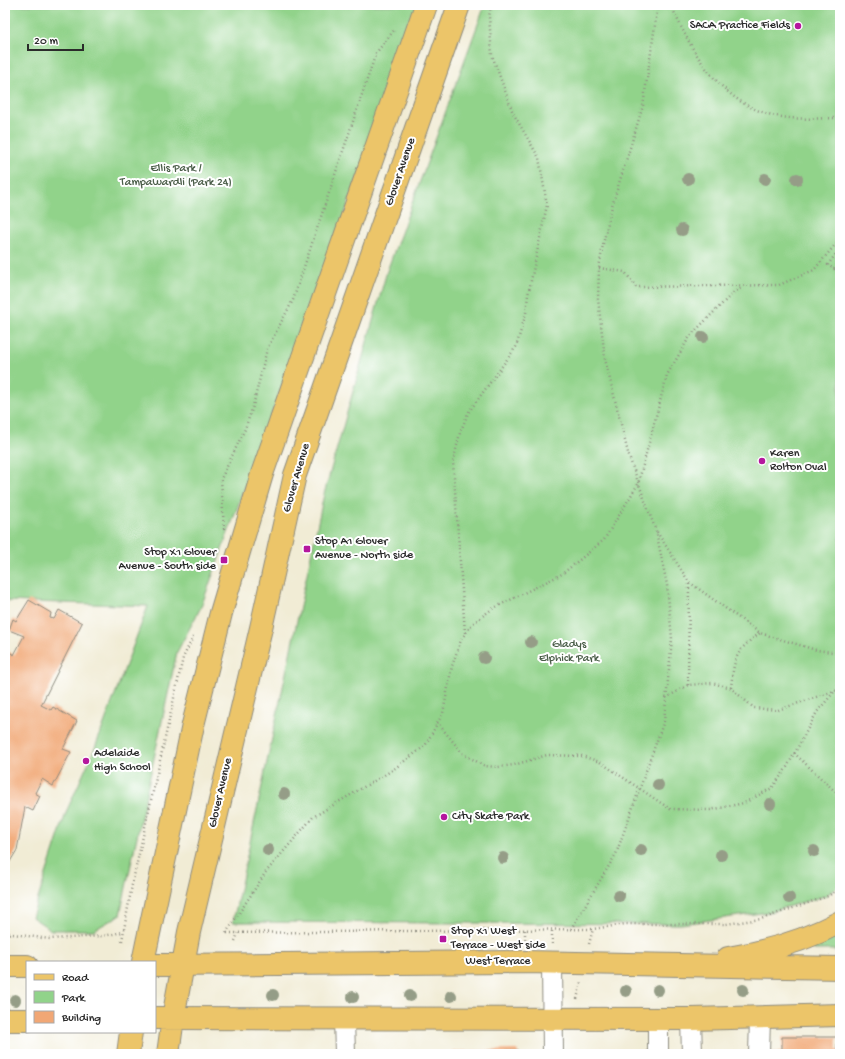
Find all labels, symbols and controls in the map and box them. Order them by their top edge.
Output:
place label: SACA Practice Fields [690,19,791,33]
marker: SACA Practice Fields [793,21,803,31]
scale bar [28,26,83,52]
text: 20 m [34,35,59,49]
street label: Glover Avenue [383,135,419,208]
park label: Ellis Park / Tampawardli (Park 24) [119,162,232,190]
street label: Glover Avenue [280,441,314,514]
place label: Karen Rolton Oval [770,447,827,475]
marker: Karen Rolton Oval [757,456,767,466]
place label: Stop A1 Glover Avenue - North side [315,535,414,563]
marker: Stop A1 Glover Avenue - North side [302,544,312,554]
place label: Stop X1 Glover Avenue - South side [119,546,218,574]
marker: Stop X1 Glover Avenue - South side [219,555,229,565]
park label: Gladys Elphick Park [539,638,601,666]
place label: Adelaide High School [94,747,151,775]
marker: Adelaide High School [81,756,91,766]
street label: Glover Avenue [206,756,236,829]
place label: City Skate Park [452,810,531,824]
marker: City Skate Park [439,812,449,822]
place label: Stop X1 West Terrace - West side [450,925,546,953]
marker: Stop X1 West Terrace - West side [438,934,448,944]
street label: West Terrace [466,955,531,969]
legend [26,961,156,1033]
text: Road [62,972,89,986]
text: Park [61,992,87,1006]
text: Building [61,1012,101,1026]

